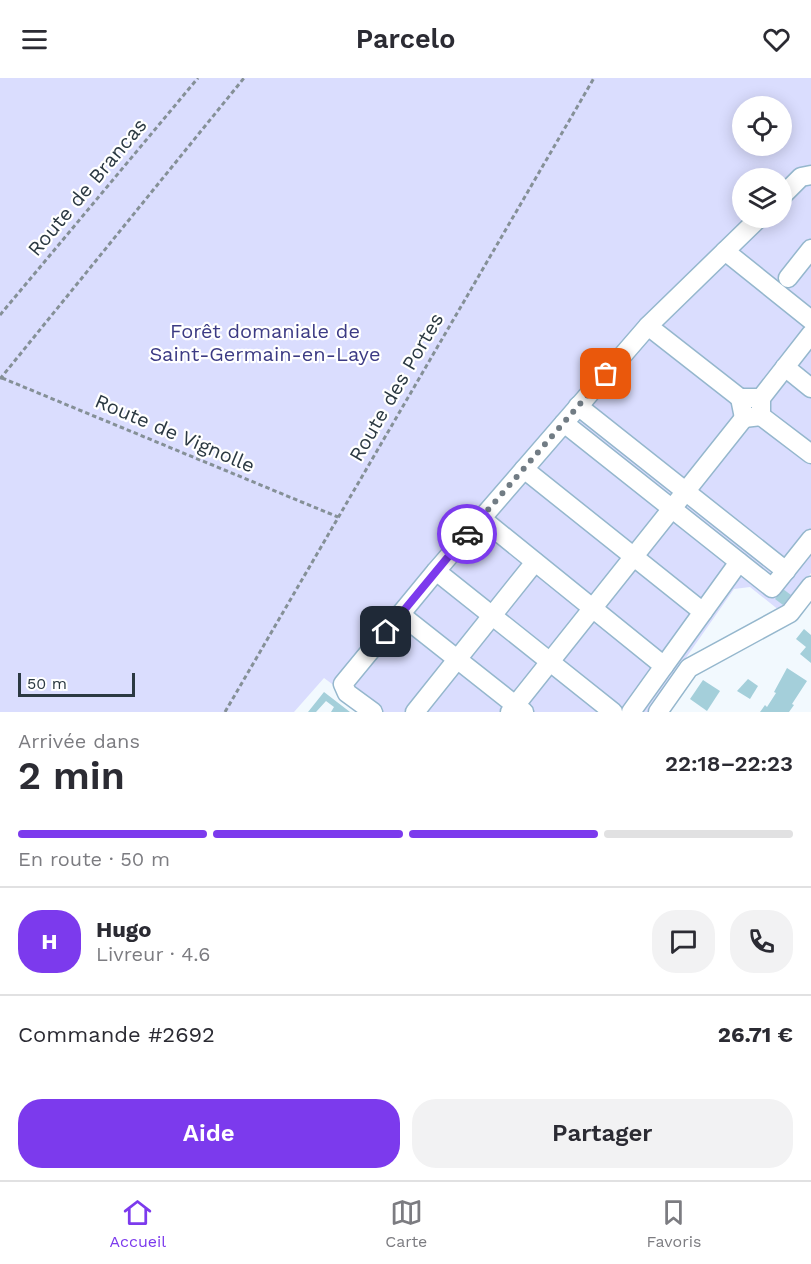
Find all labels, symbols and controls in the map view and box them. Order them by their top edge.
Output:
icon: menu [18,23,51,56]
text: Parcelo [356,23,455,55]
icon: heart [760,23,793,56]
map controls [732,96,792,228]
button: locate [732,96,792,156]
street label: Route de Brancas [22,113,152,261]
button: layers [732,168,792,228]
street label: Route des Portes [344,308,448,466]
park label: Forêt domaniale de Saint-Germain-en-Laye [150,319,380,366]
pin [580,348,631,399]
icon: bag [589,357,622,390]
street label: Route de Vignolle [91,388,259,478]
courier [437,504,497,564]
icon: car [451,518,484,551]
pin [360,606,411,657]
icon: home [369,615,402,648]
scale bar [18,670,135,698]
text: 50 m [27,674,67,693]
text: Arrivée dans [18,729,140,753]
text: 22:18–22:23 [665,751,793,776]
text: 2 min [18,753,125,798]
text: En route · 50 m [18,847,170,871]
button: chat [652,910,715,973]
button: phone [730,910,793,973]
text: Hugo [96,917,151,942]
text: H [41,929,58,954]
text: Livreur · 4.6 [96,942,210,966]
text: Commande #2692 [18,1022,215,1047]
text: 26.71 € [718,1022,793,1047]
button: Aide [18,1099,400,1168]
button: Partager [412,1099,793,1168]
tab: Accueil [110,1196,166,1251]
tab: Carte [385,1196,427,1251]
tab: Favoris [647,1196,701,1251]

